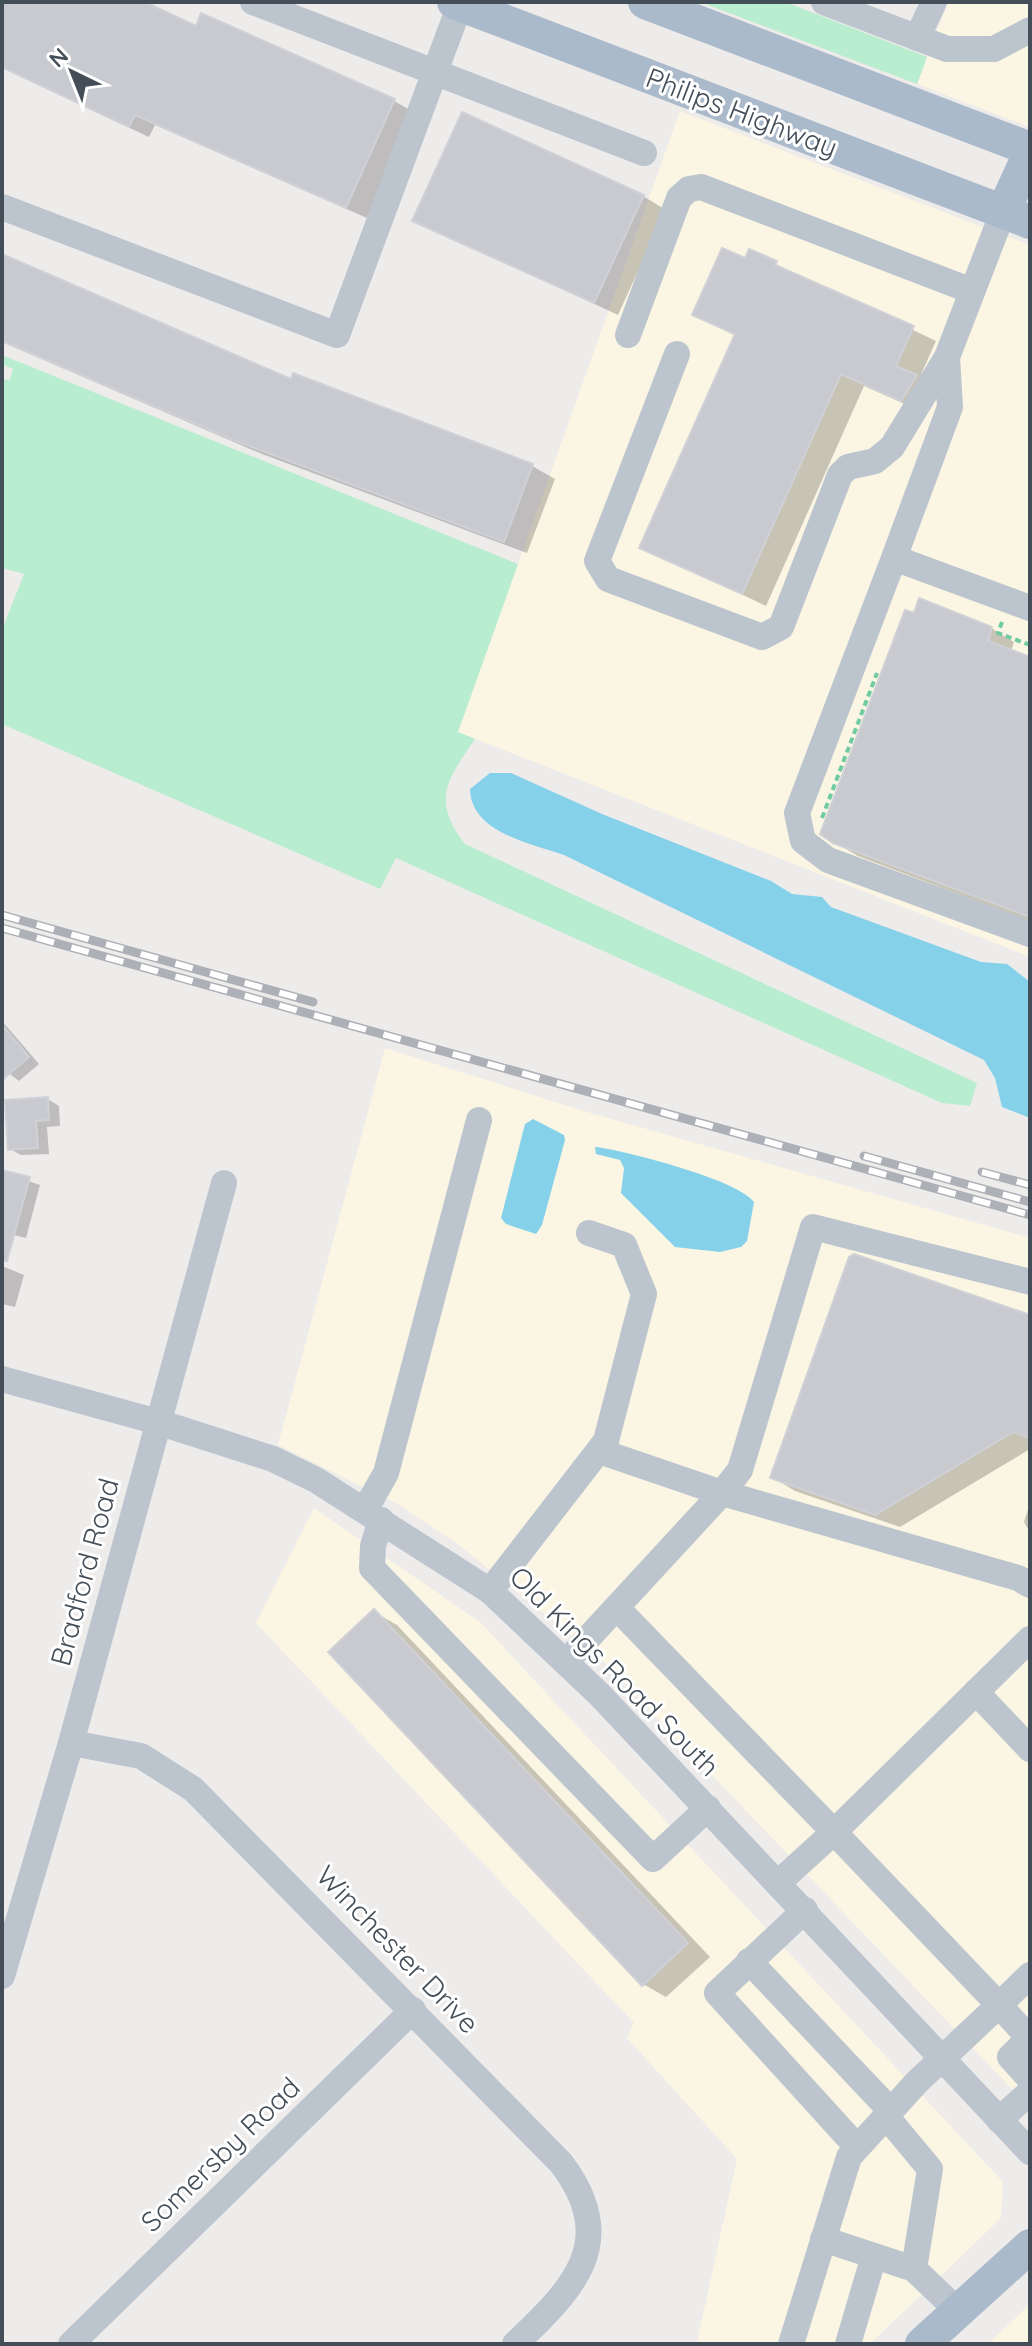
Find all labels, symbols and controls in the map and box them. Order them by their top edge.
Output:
north arrow [32,32,112,112]
text: N [43,42,74,73]
street label: Philips Highway [641,59,843,165]
street label: Bradford Road [42,1474,126,1670]
street label: Old Kings Road South [503,1559,727,1783]
street label: Winchester Drive [309,1858,487,2040]
street label: Somersby Road [133,2069,307,2239]

